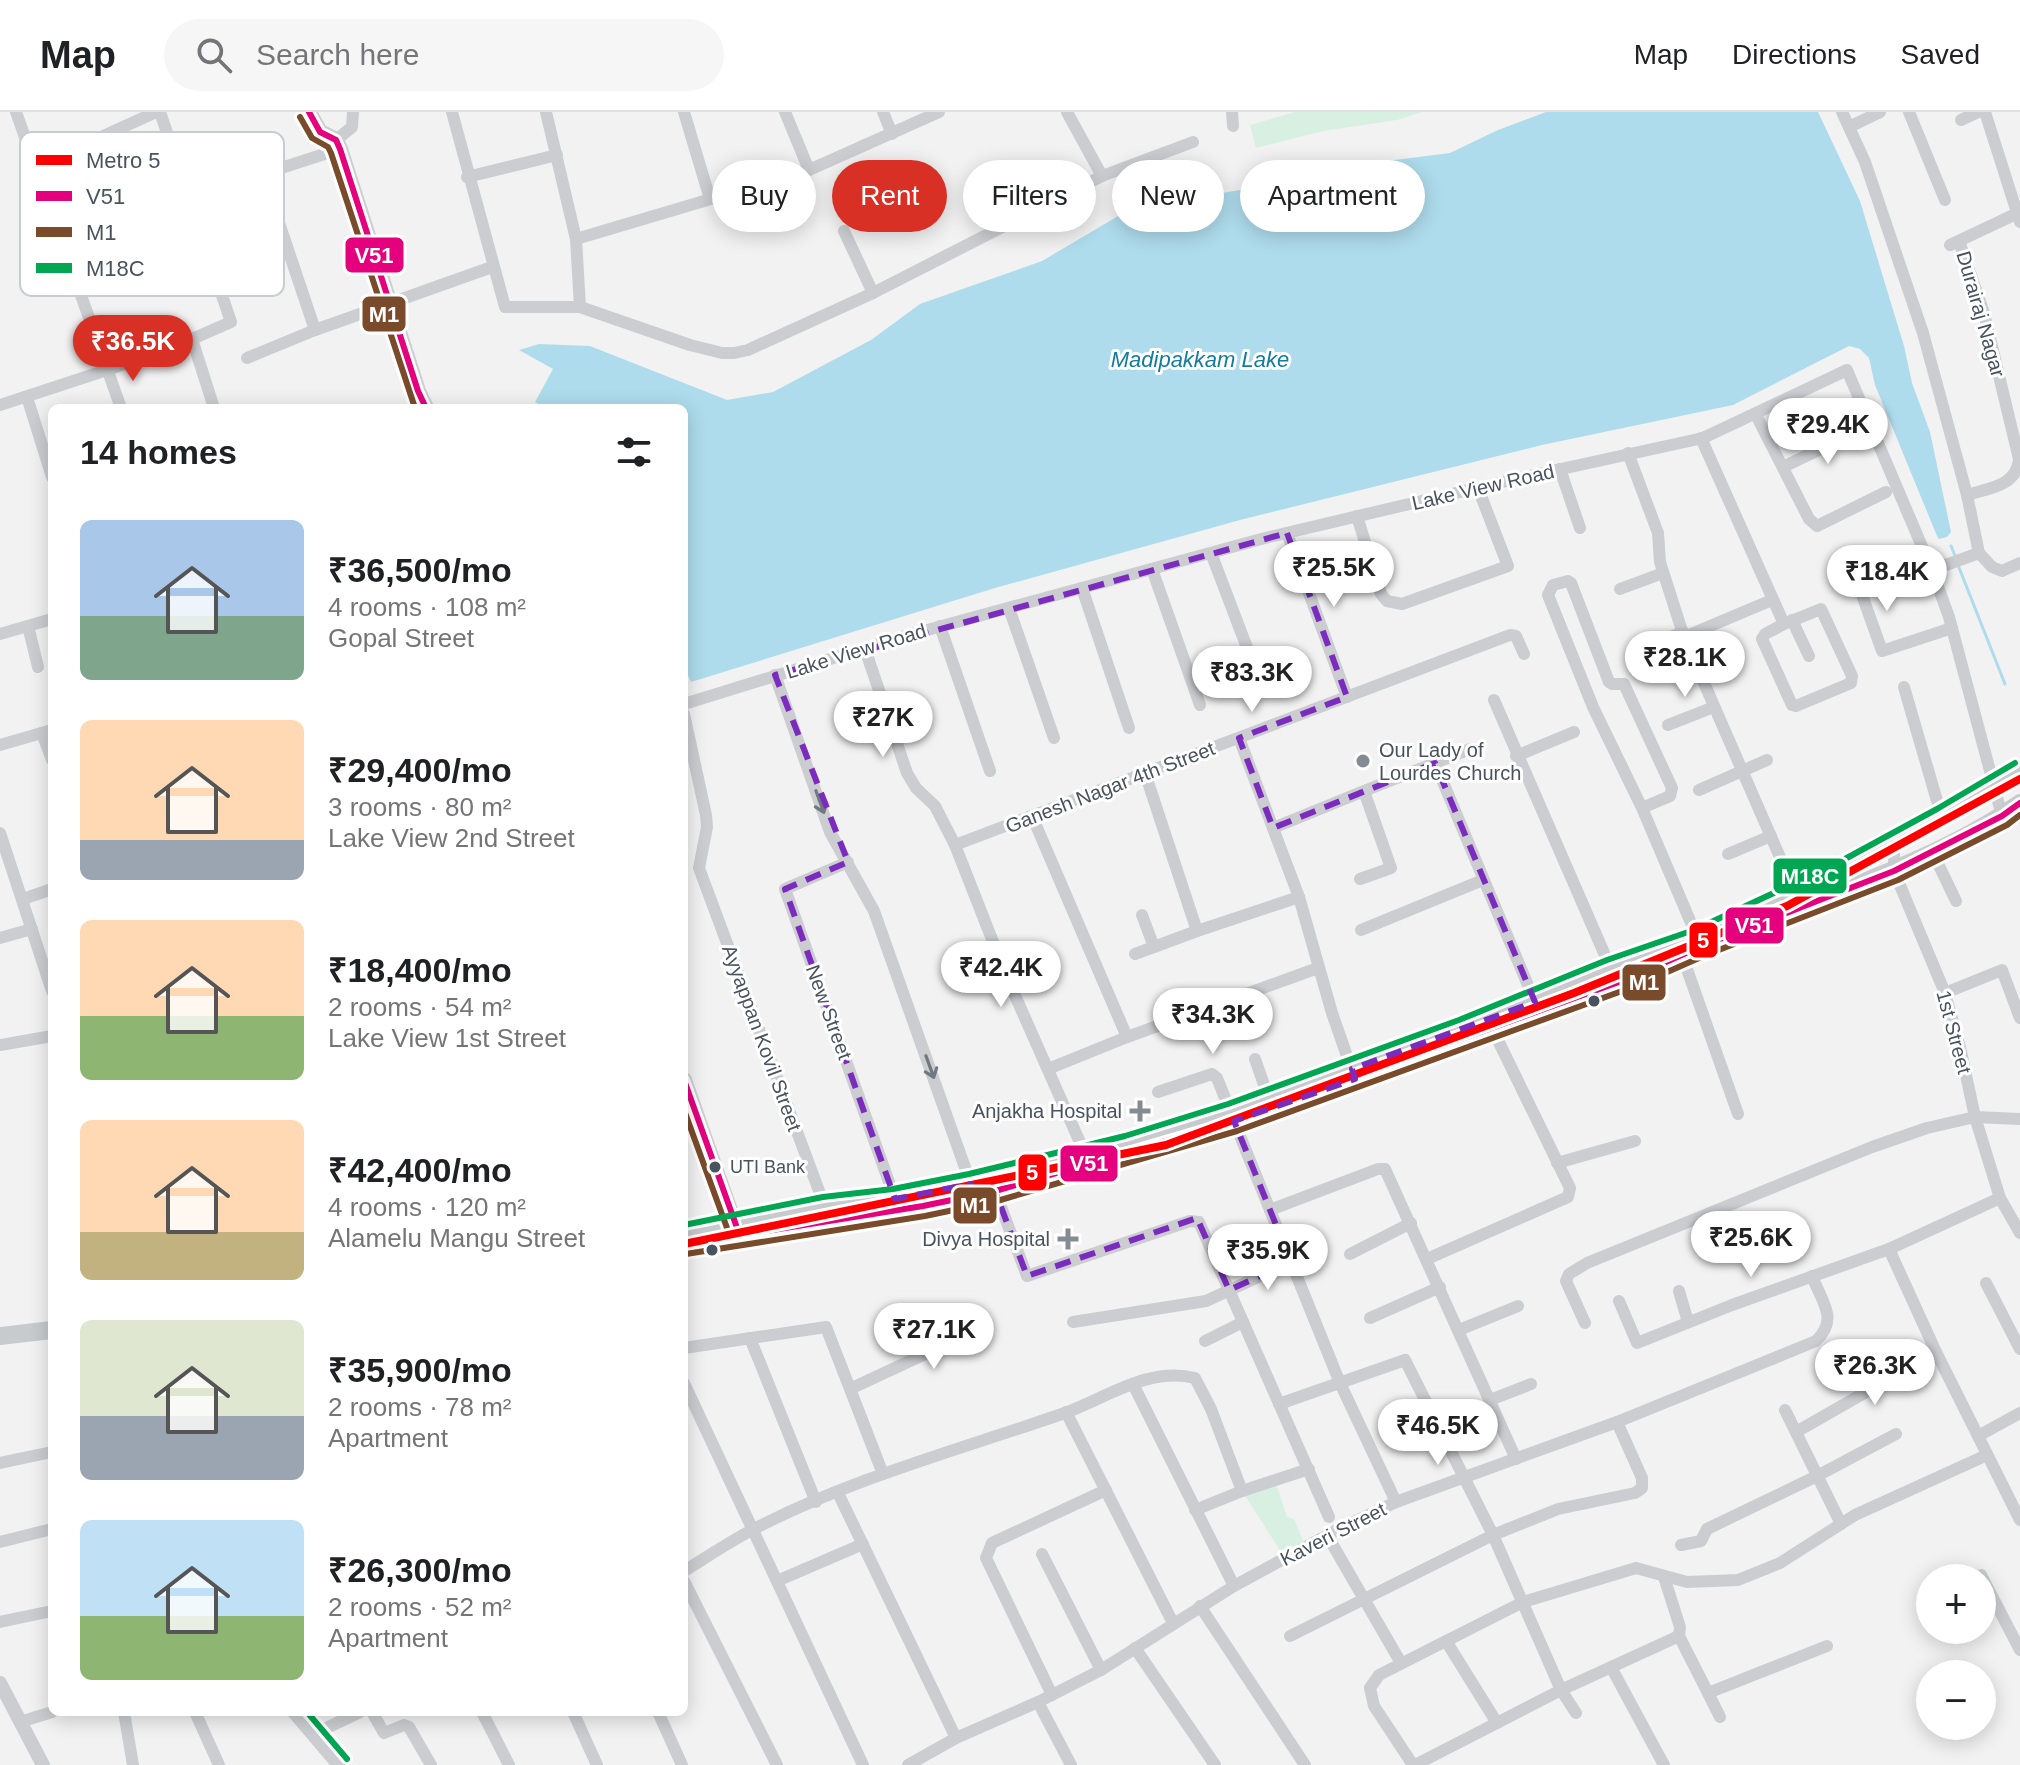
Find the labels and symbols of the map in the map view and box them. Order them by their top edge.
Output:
legend [20,132,284,296]
text: Metro 5 [86,148,161,173]
text: V51 [86,184,125,209]
text: M1 [86,220,117,245]
line badge: V51 [344,236,405,274]
text: V51 [354,243,394,268]
street label: Durairaj Nagar [1953,248,2010,380]
text: M18C [86,256,145,281]
line badge: M1 [361,295,407,333]
text: M1 [369,302,399,327]
pin: ₹36.5K [68,315,198,383]
water label: Madipakkam Lake [1111,347,1289,372]
pin: ₹29.4K [1763,398,1893,466]
street label: Lake View Road [1410,460,1556,514]
pin: ₹25.5K [1269,541,1399,609]
pin: ₹18.4K [1822,545,1952,613]
street label: Lake View Road [783,619,929,683]
pin: ₹28.1K [1620,631,1750,699]
pin: ₹83.3K [1187,646,1317,714]
pin: ₹27K [836,691,930,759]
street label: Ganesh Nagar 4th Street [1002,737,1218,837]
place label: Our Lady of Lourdes Church [1379,739,1521,784]
marker: Our Lady of Lourdes Church [1354,752,1372,770]
one-way arrow [813,789,828,814]
line badge: M18C [1772,857,1848,895]
text: M18C [1781,864,1839,889]
line badge: V51 [1724,906,1785,945]
text: V51 [1734,913,1774,938]
line badge: 5 [1688,921,1719,959]
text: 5 [1697,928,1709,953]
pin: ₹42.4K [936,941,1066,1009]
street label: Ayyappan Kovil Street [718,942,806,1134]
street label: New Street [802,962,856,1063]
line badge: M1 [1621,963,1667,1002]
text: M1 [1629,970,1659,995]
pin: ₹34.3K [1148,988,1278,1056]
street label: 1st Street [1932,988,1976,1077]
unlabelled marker [1586,993,1602,1009]
one-way arrow [924,1054,938,1079]
place label: Anjakha Hospital [972,1100,1122,1122]
marker: Anjakha Hospital [1129,1100,1151,1122]
line badge: V51 [1059,1144,1119,1183]
text: V51 [1069,1151,1109,1176]
line badge: 5 [1017,1153,1048,1192]
place label: UTI Bank [730,1157,806,1177]
marker: UTI Bank [707,1159,723,1175]
text: 5 [1026,1160,1038,1185]
line badge: M1 [952,1186,998,1225]
text: M1 [960,1193,990,1218]
pin: ₹25.6K [1686,1211,1816,1279]
pin: ₹35.9K [1203,1224,1333,1292]
place label: Divya Hospital [922,1228,1050,1250]
marker: Divya Hospital [1057,1228,1079,1250]
unlabelled marker [704,1242,720,1258]
pin: ₹27.1K [869,1303,999,1371]
pin: ₹26.3K [1810,1339,1940,1407]
pin: ₹46.5K [1373,1399,1503,1467]
street label: Kaveri Street [1277,1498,1390,1570]

